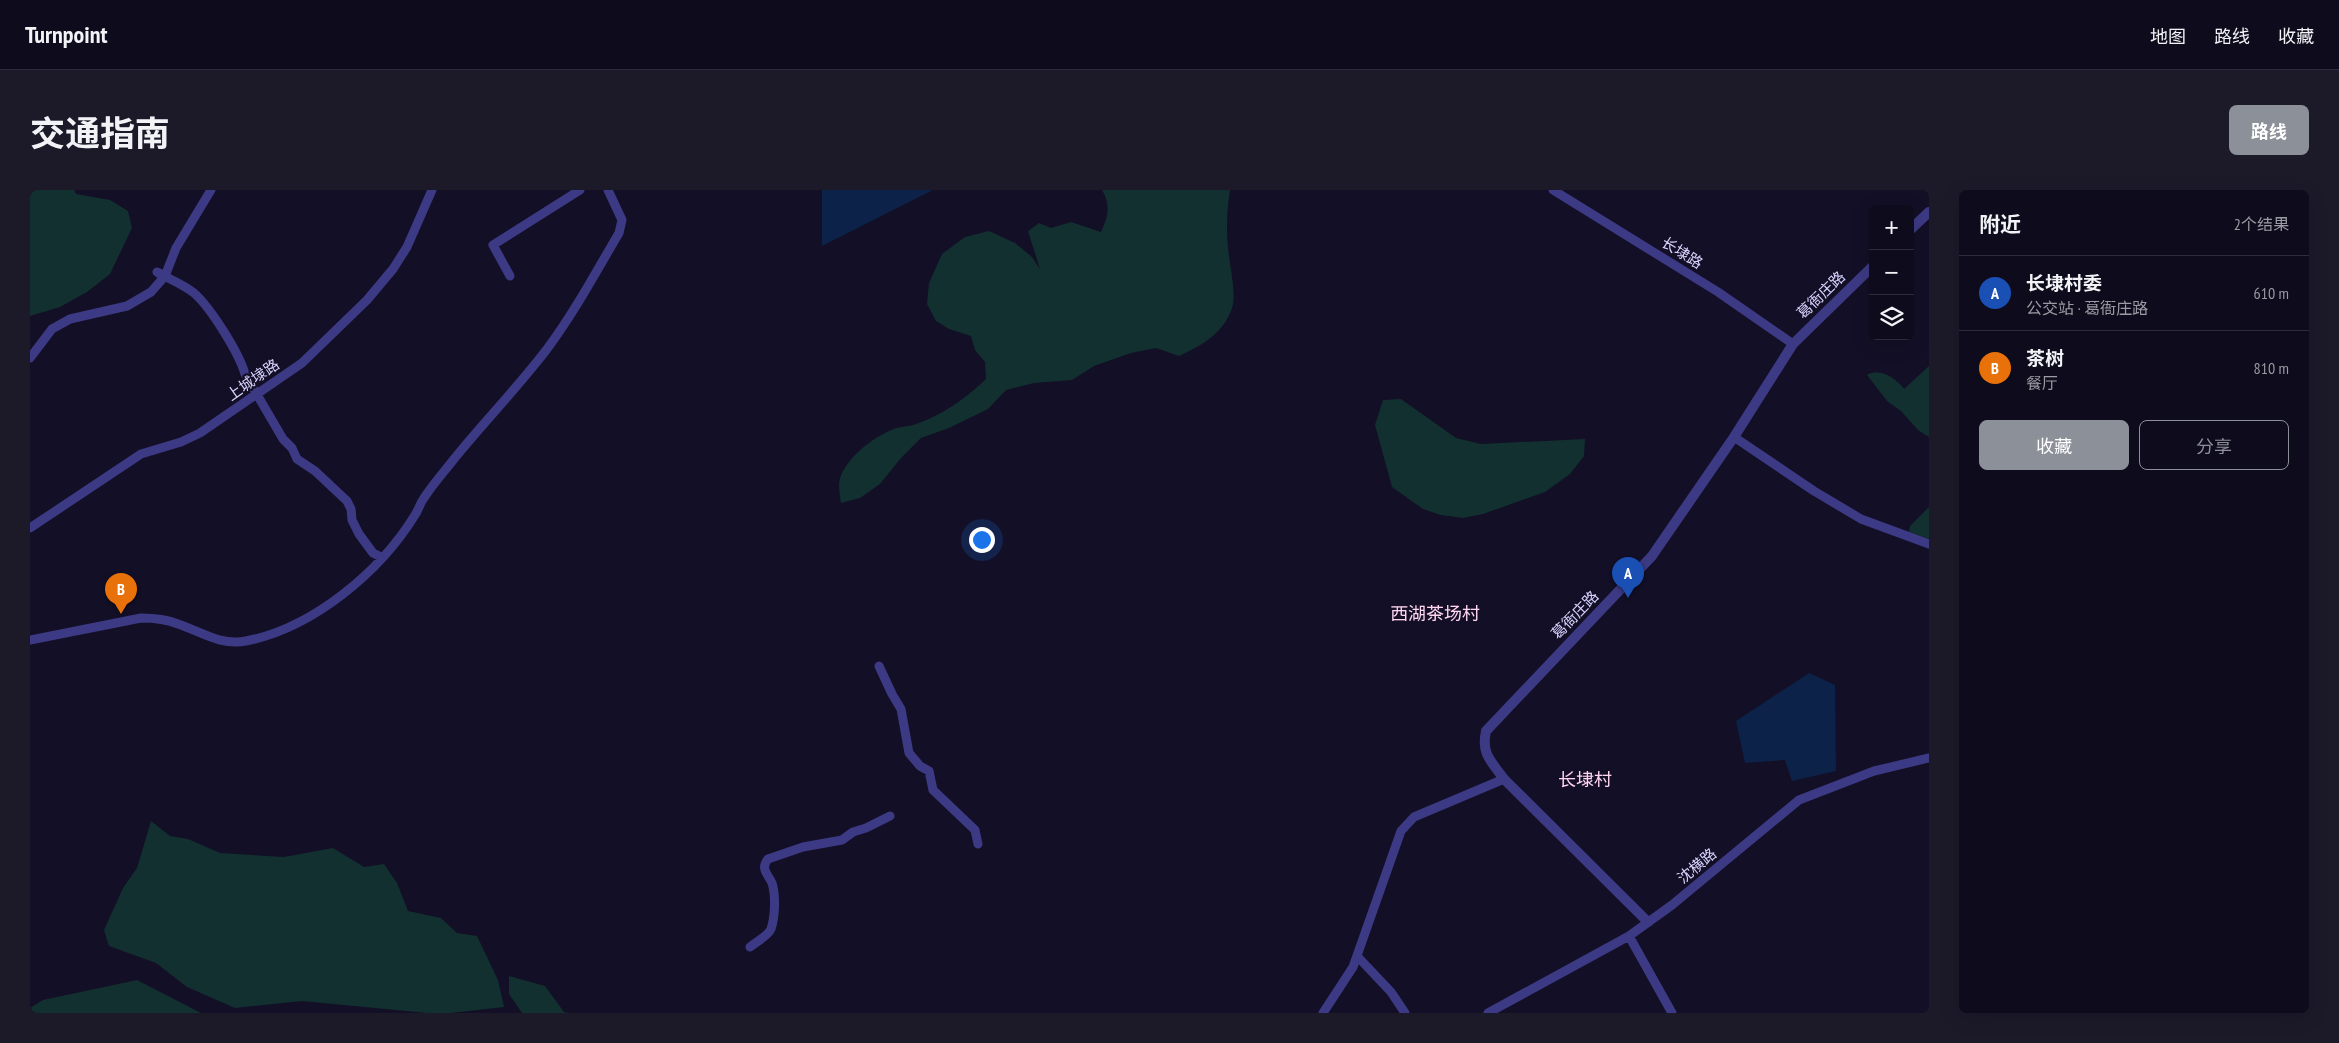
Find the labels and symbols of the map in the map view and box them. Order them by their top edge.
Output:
street label: 长埭路 [1658,233,1706,273]
street label: 葛衙庄路 [1792,267,1849,322]
street label: 上城埭路 [223,355,283,405]
your location [969,527,995,553]
pin: A [1612,557,1644,598]
pin: B [105,573,137,614]
street label: 葛衙庄路 [1547,586,1602,643]
district label: 西湖茶场村 [1390,602,1480,625]
district label: 长埭村 [1558,768,1612,791]
street label: 沈横路 [1673,844,1720,887]

